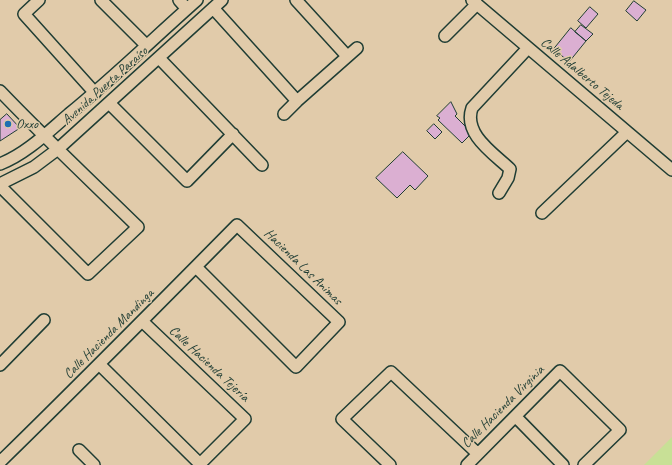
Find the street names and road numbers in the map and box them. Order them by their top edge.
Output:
street label: Calle Adalberto Tejeda [537,34,627,114]
street label: Avenida Puerta Paraíso [59,43,151,129]
street label: Hacienda Las Animas [260,225,346,309]
street label: Calle Hacienda Mandinga [60,285,158,383]
street label: Calle Hacienda Tejería [165,322,253,406]
street label: Calle Hacienda Virginia [458,362,548,452]

